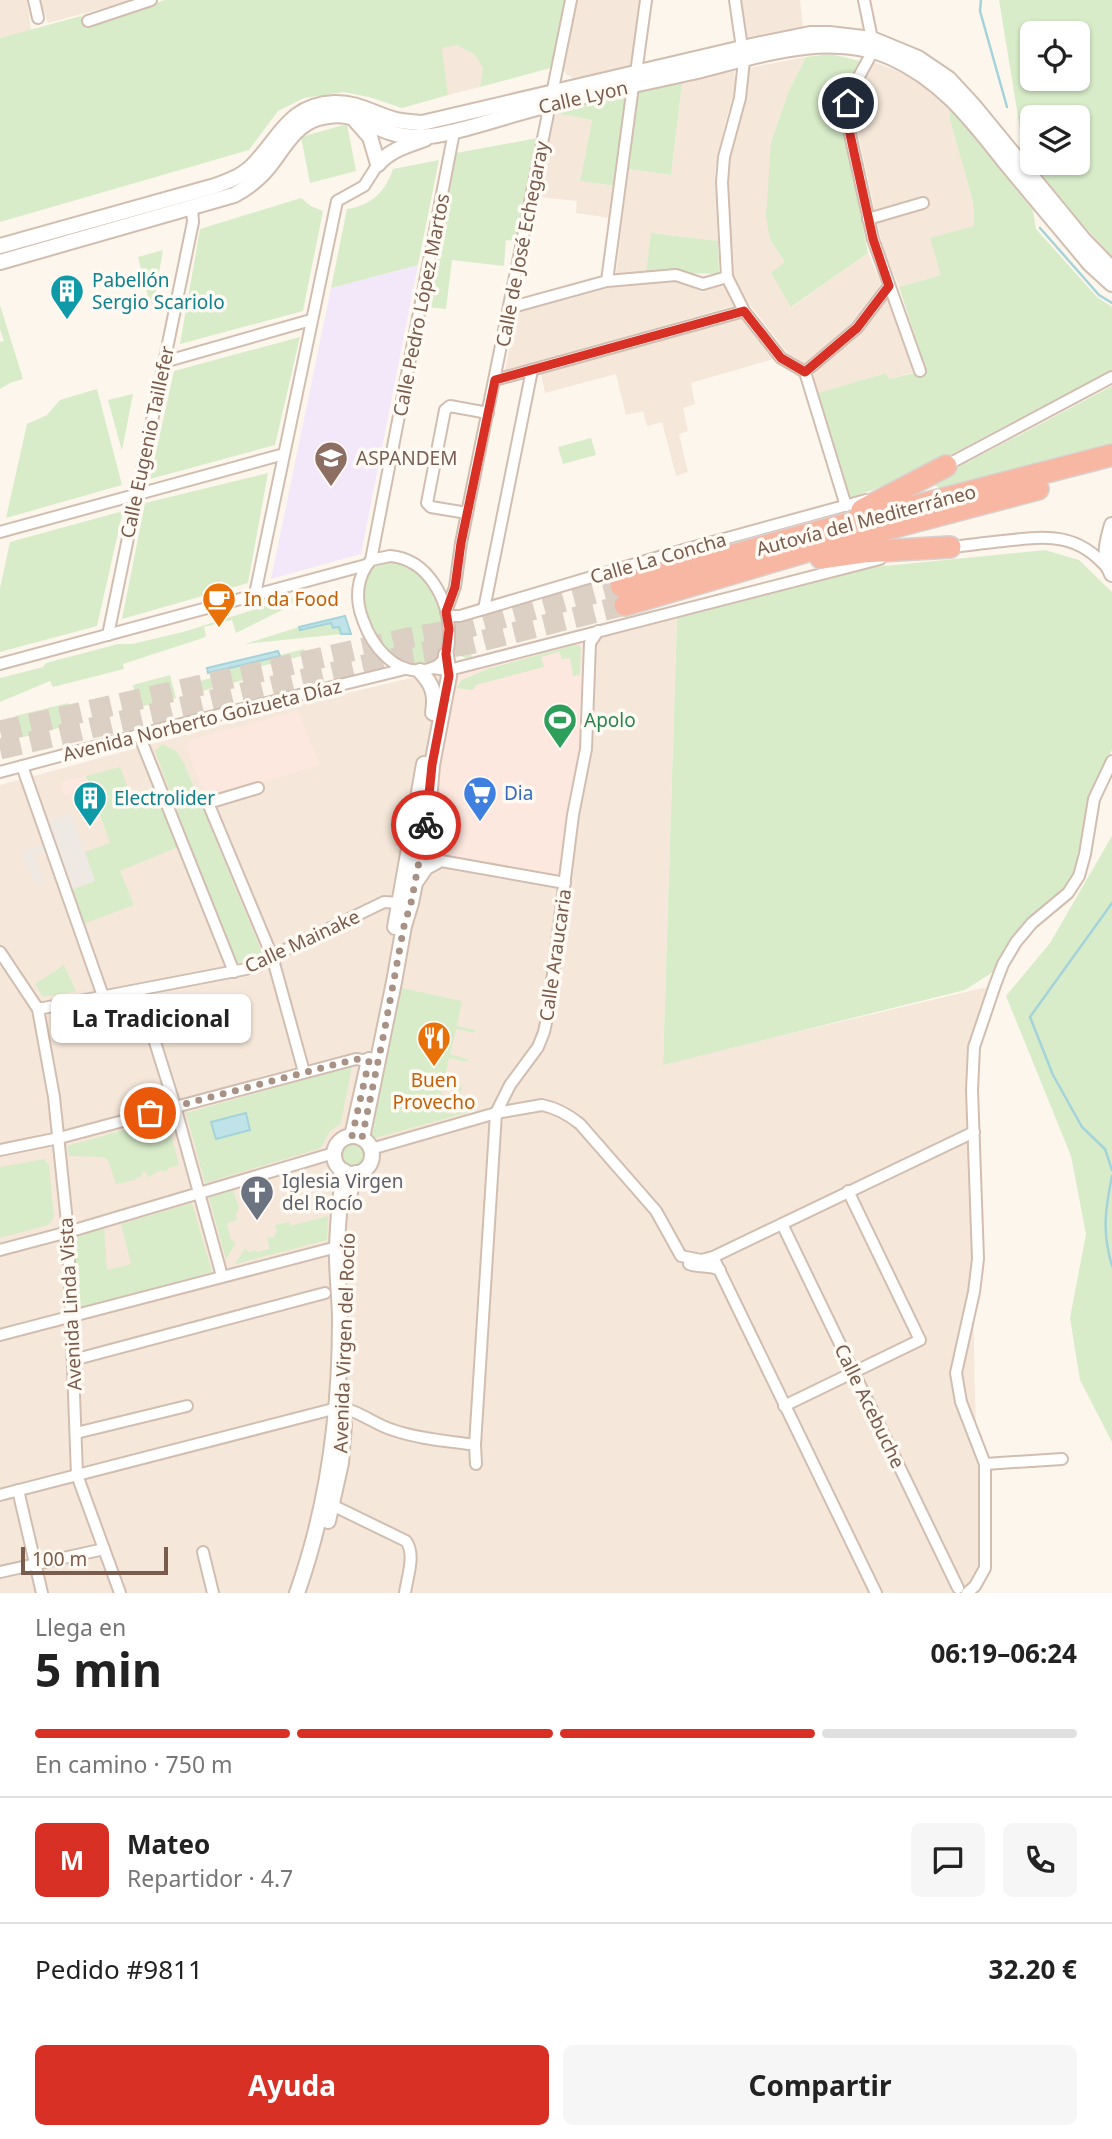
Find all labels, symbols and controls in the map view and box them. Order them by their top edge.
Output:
map controls [1020,21,1090,175]
button: locate [1020,21,1090,91]
pin [818,73,878,133]
street label: Calle Lyon [536,74,630,120]
icon: home [829,84,867,122]
button: layers [1020,105,1090,175]
street label: Calle de José Echegaray [489,139,555,349]
street label: Calle Pedro López Martos [387,191,455,419]
place label: Pabellón Sergio Scariolo [92,267,225,315]
building icon: Pabellón Sergio Scariolo [48,272,86,321]
street label: Calle Eugenio Taillefer [114,343,180,541]
school or university icon: ASPANDEM [312,439,350,488]
place label: ASPANDEM [356,445,457,471]
street label: Autovía del Mediterráneo [753,478,979,562]
street label: Calle La Concha [587,526,729,590]
cafe icon: In da Food [200,580,238,629]
place label: In da Food [244,586,339,612]
street label: Avenida Norberto Goizueta Díaz [60,673,344,767]
sports icon: Apolo [541,701,579,750]
place label: Apolo [584,707,636,733]
supermarket icon: Dia [461,774,499,823]
building icon: Electrolider [71,779,109,828]
place label: Dia [504,780,533,806]
place label: Electrolider [114,785,215,811]
courier [391,790,461,860]
icon: bike [407,806,445,844]
street label: Calle Araucaria [533,887,577,1023]
street label: Calle Mainake [240,903,364,979]
callout: La Tradicional [50,994,250,1043]
text: La Tradicional [72,1002,230,1034]
restaurant icon: Buen Provecho [415,1019,453,1068]
place label: Buen Provecho [393,1067,475,1115]
pin [120,1083,180,1143]
icon: bag [131,1094,169,1132]
place label: Iglesia Virgen del Rocío [282,1168,403,1216]
church icon: Iglesia Virgen del Rocío [238,1173,276,1222]
street label: Avenida Linda Vista [52,1217,88,1391]
street label: Avenida Virgen del Rocío [327,1232,361,1454]
street label: Calle Acebuche [829,1340,911,1472]
scale bar [21,1544,168,1576]
text: 100 m [32,1546,87,1572]
text: Llega en [35,1611,126,1643]
text: 06:19–06:24 [930,1635,1077,1671]
text: 5 min [35,1638,162,1700]
text: En camino · 750 m [35,1748,233,1780]
button: chat [911,1823,985,1897]
button: phone [1003,1823,1077,1897]
text: Mateo [127,1826,210,1862]
text: M [60,1842,84,1878]
text: Repartidor · 4.7 [127,1862,293,1894]
text: Pedido #9811 [35,1951,203,1987]
text: 32.20 € [989,1951,1077,1987]
button: Ayuda [35,2045,549,2125]
button: Compartir [563,2045,1077,2125]

